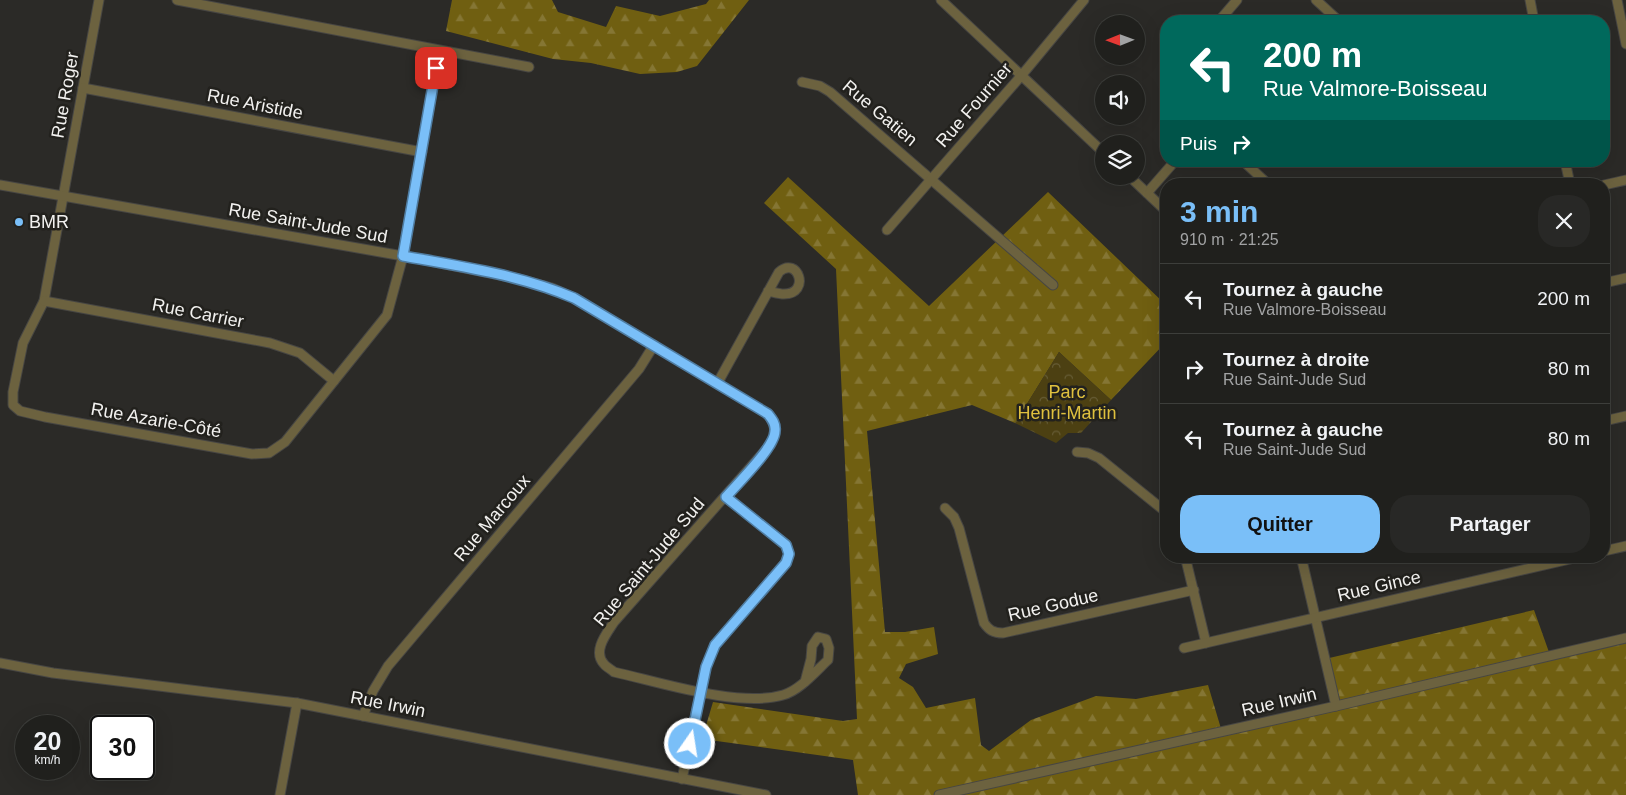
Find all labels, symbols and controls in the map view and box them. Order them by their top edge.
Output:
north arrow [1095,15,1145,65]
map controls [1095,15,1145,185]
icon: left [1180,35,1245,100]
text: 200 m [1263,35,1362,74]
pin [415,47,457,89]
street label: Rue Roger [48,50,82,140]
icon: arrive [422,54,450,82]
street label: Rue Fournier [932,59,1016,151]
button: sound [1095,75,1145,125]
street label: Rue Gatien [839,76,921,150]
text: Rue Valmore-Boisseau [1263,76,1488,101]
street label: Rue Aristide [205,85,305,123]
icon: right [1227,130,1255,158]
text: Puis [1180,133,1217,154]
button: layers [1095,135,1145,185]
text: 3 min [1180,195,1258,228]
button: close [1538,195,1590,247]
street label: Rue Saint-Jude Sud [227,199,389,247]
place label: BMR [29,212,69,232]
marker: BMR [13,216,25,228]
text: 910 m · 21:25 [1180,231,1279,248]
text: Tournez à gauche [1223,279,1383,300]
icon: left [1180,285,1208,313]
text: 200 m [1537,288,1590,309]
street label: Rue Carrier [150,294,246,332]
text: Rue Valmore-Boisseau [1223,301,1386,318]
text: Tournez à droite [1223,349,1369,370]
icon: right [1180,355,1208,383]
text: 80 m [1548,358,1590,379]
text: Rue Saint-Jude Sud [1223,371,1366,388]
park label: Parc Henri-Martin [1017,382,1117,423]
street label: Rue Azarie-Côté [89,399,223,441]
text: Tournez à gauche [1223,419,1383,440]
icon: left [1180,425,1208,453]
text: 80 m [1548,428,1590,449]
text: Rue Saint-Jude Sud [1223,441,1366,458]
street label: Rue Marcoux [450,471,534,565]
street label: Rue Saint-Jude Sud [590,494,708,630]
button: Quitter [1180,495,1380,553]
button: Partager [1390,495,1590,553]
street label: Rue Gince [1335,567,1423,605]
street label: Rue Godue [1006,585,1100,625]
street label: Rue Irwin [1240,684,1318,720]
street label: Rue Irwin [349,687,427,721]
speed limit sign: 30 [90,715,155,780]
position arrow [663,717,715,769]
text: 20 [34,727,61,755]
text: km/h [34,753,61,767]

